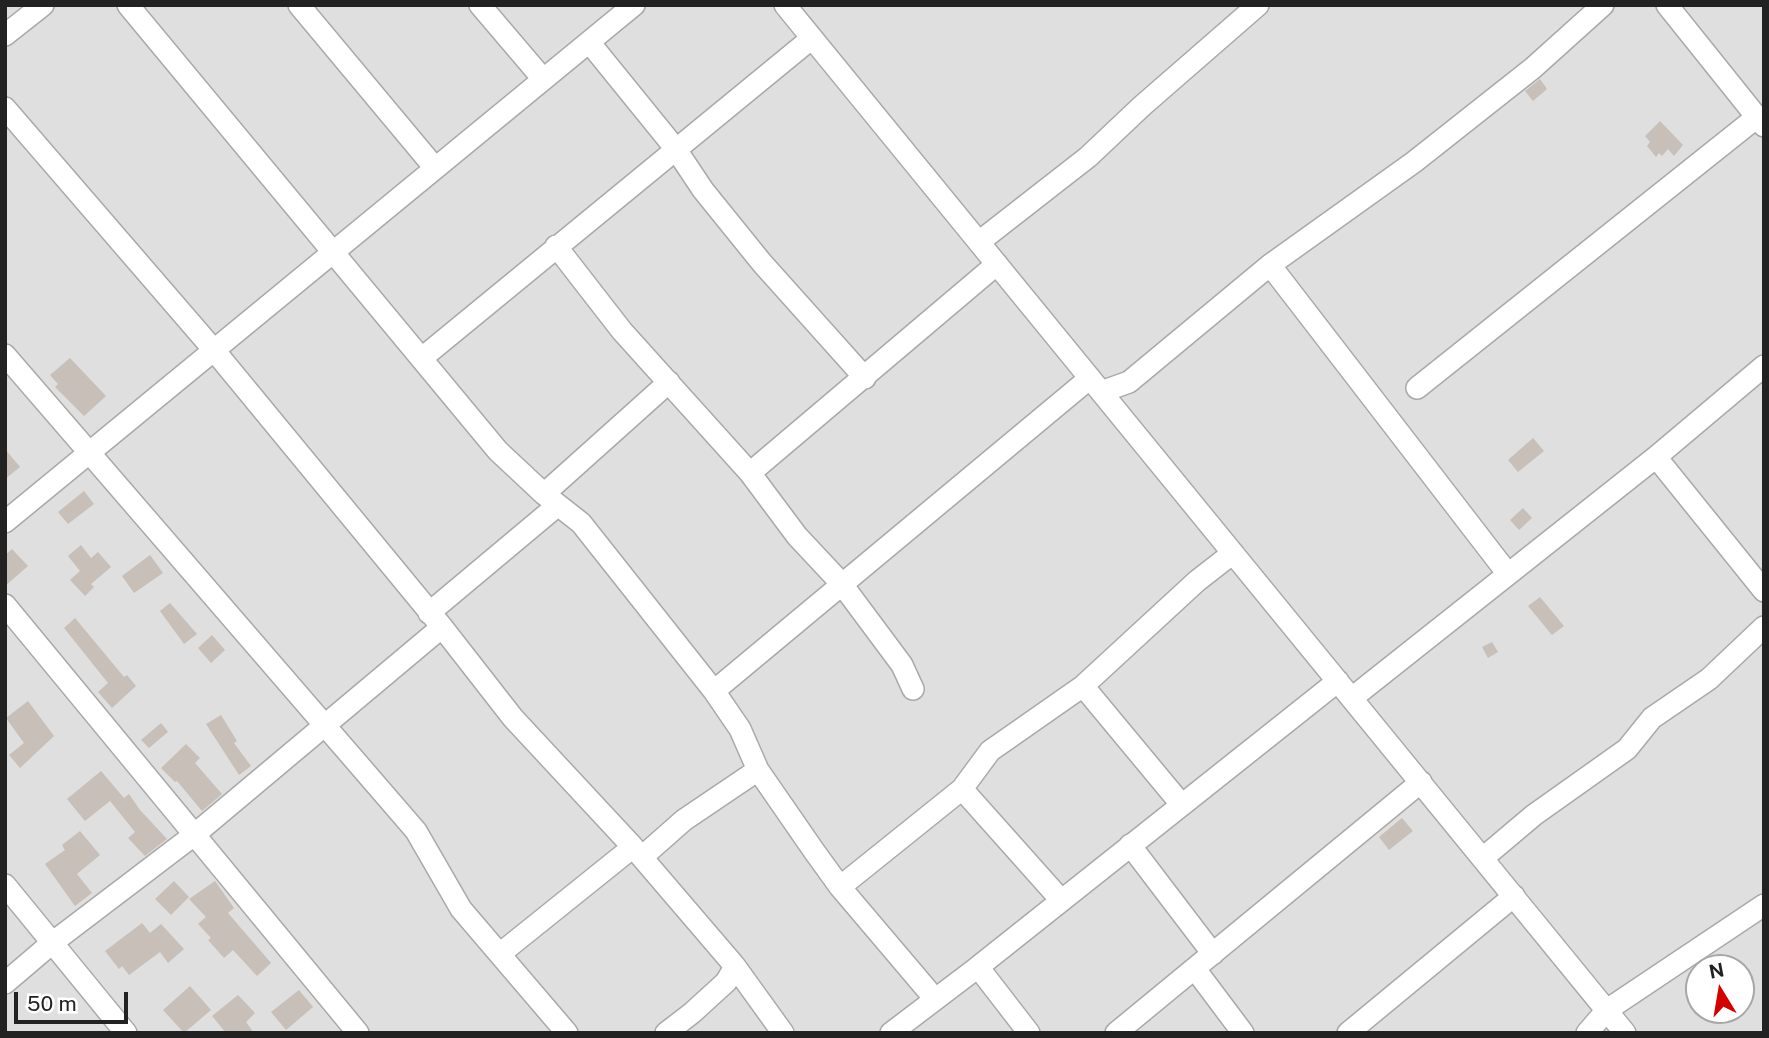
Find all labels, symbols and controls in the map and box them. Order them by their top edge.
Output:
north arrow [1685,954,1755,1024]
text: N [1707,958,1726,983]
scale bar [18,978,131,1022]
text: 50 m [27,991,77,1016]

